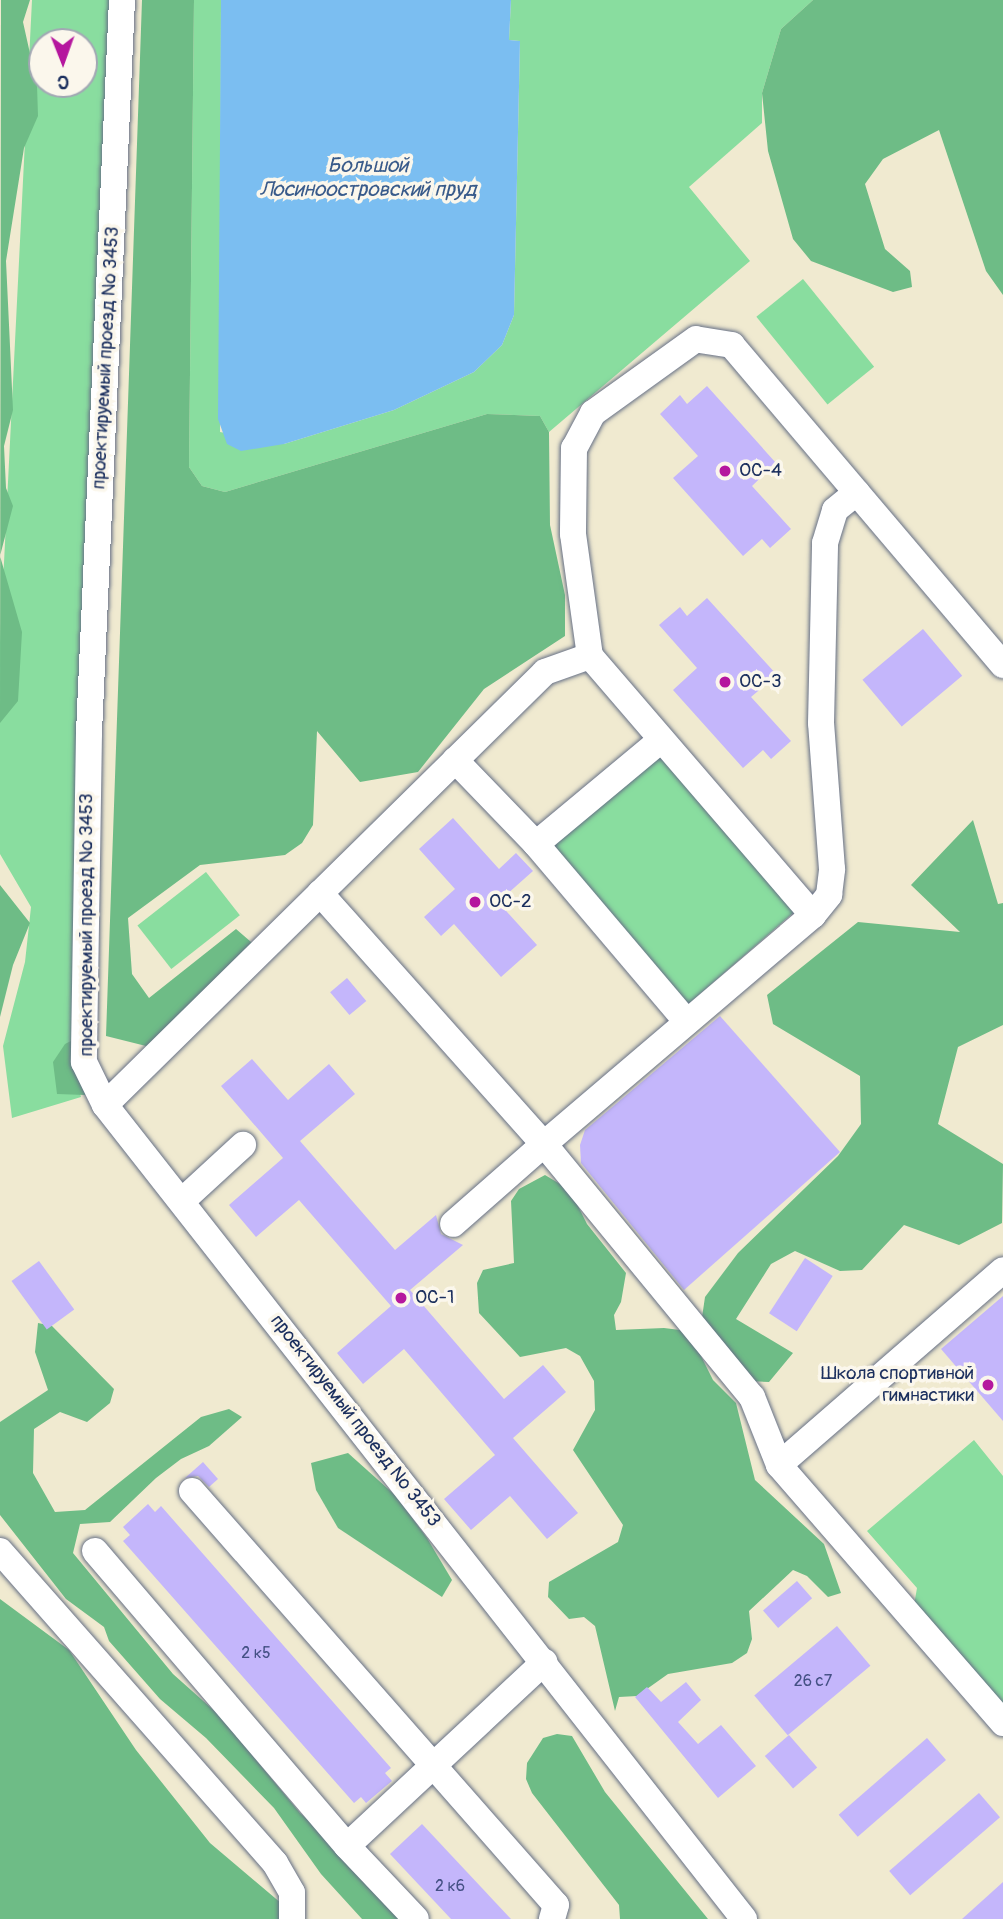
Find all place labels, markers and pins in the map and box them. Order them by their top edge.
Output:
place label: ОС-4 [739,460,782,482]
marker: ОС-4 [717,463,733,479]
place label: ОС-3 [739,671,781,693]
marker: ОС-3 [717,674,733,690]
place label: ОС-2 [489,891,532,913]
marker: ОС-2 [467,894,483,910]
place label: ОС-1 [415,1287,454,1309]
marker: ОС-1 [393,1290,409,1306]
place label: Школа спортивной гимнастики [821,1363,974,1407]
marker: Школа спортивной гимнастики [980,1377,996,1393]

